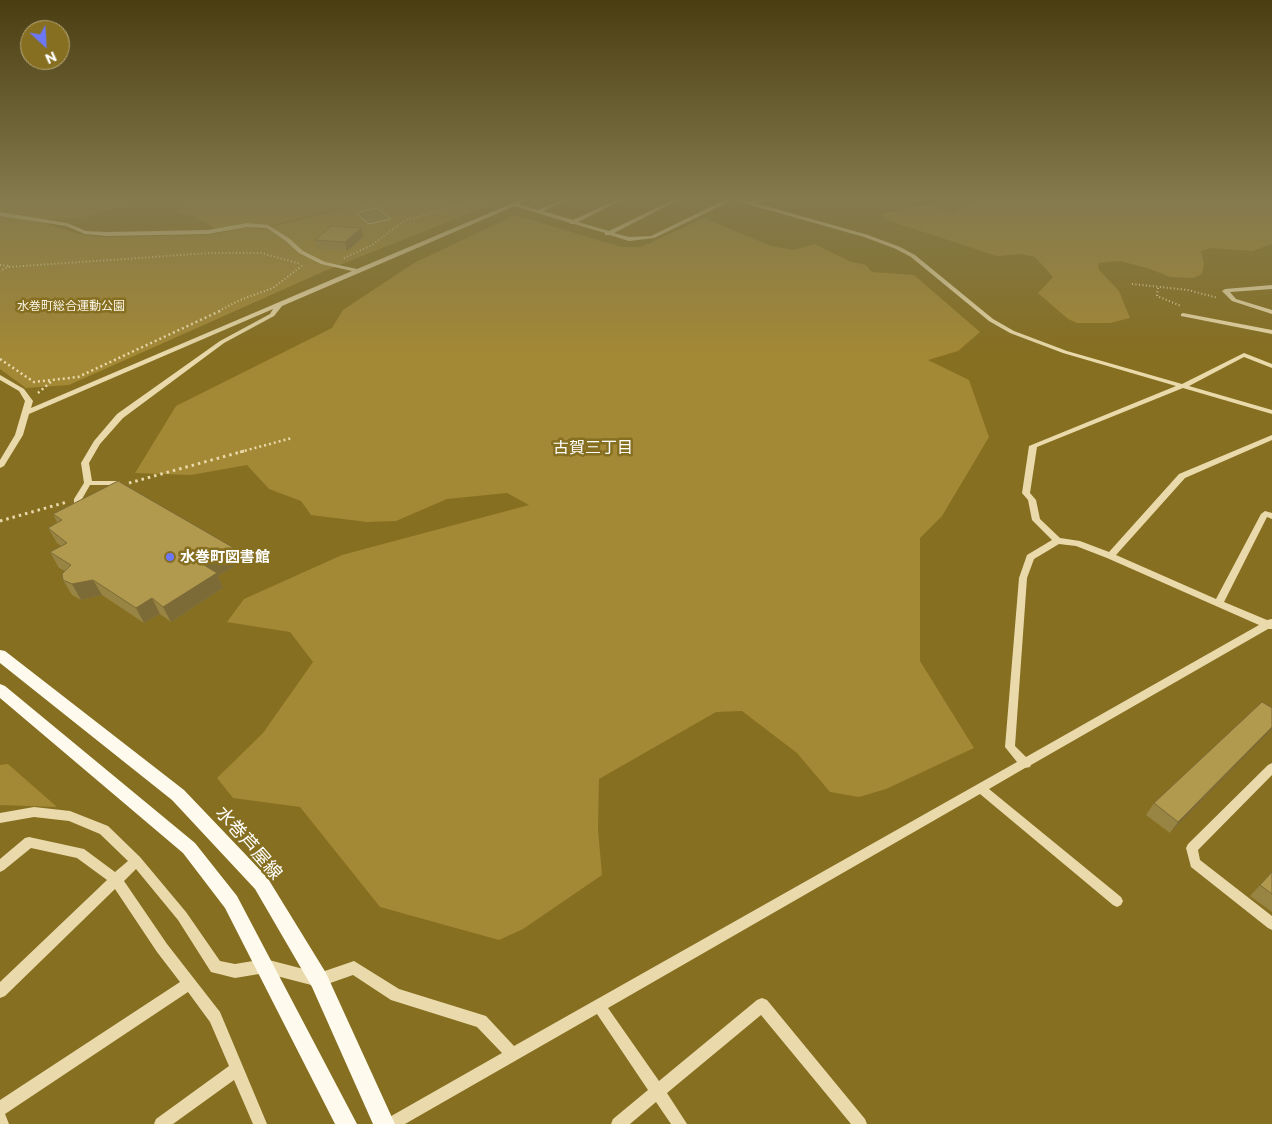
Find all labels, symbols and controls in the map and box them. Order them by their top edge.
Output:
north arrow [20,20,70,70]
text: N [43,48,59,68]
park label: 水巻町総合運動公園 [17,299,125,313]
district label: 古賀三丁目 [553,438,633,458]
place label: 水巻町図書館 [180,548,270,566]
marker: 水巻町図書館 [164,551,176,563]
street label: 水巻芦屋線 [211,802,287,884]

